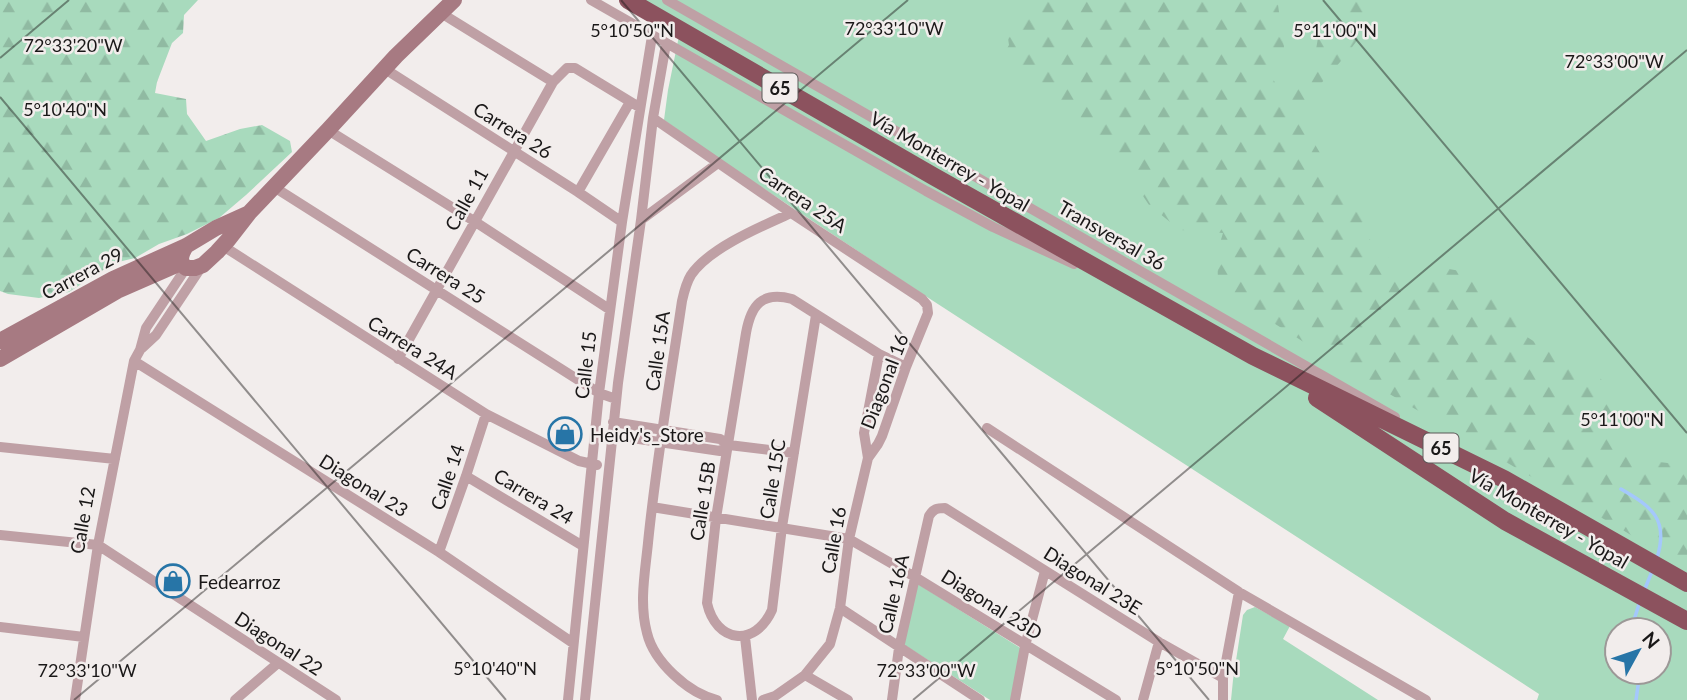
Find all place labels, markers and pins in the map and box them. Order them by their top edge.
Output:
shop icon: Heidy's_Store [546,415,584,453]
place label: Heidy's_Store [590,423,704,446]
shop icon: Fedearroz [154,562,192,600]
place label: Fedearroz [198,570,281,593]

